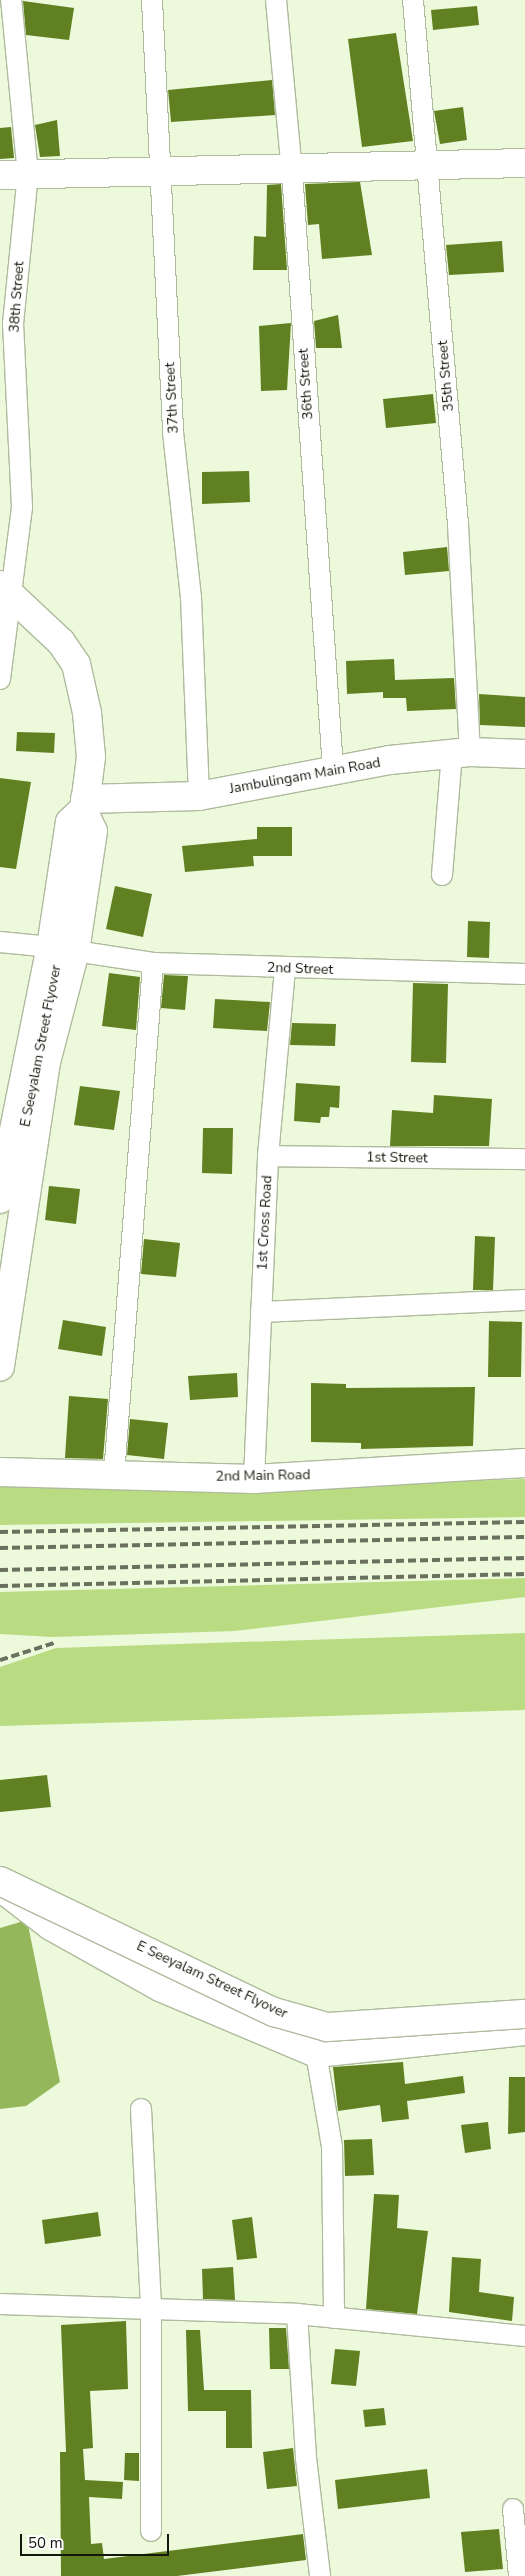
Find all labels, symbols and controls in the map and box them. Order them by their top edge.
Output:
street label: 38th Street [6,261,28,333]
street label: 35th Street [435,340,457,412]
street label: 36th Street [295,348,317,420]
street label: 37th Street [162,362,182,434]
street label: Jambulingam Main Road [228,754,382,798]
street label: 2nd Street [267,959,333,979]
street label: E Seeyalam Street Flyover [17,964,65,1128]
street label: 1st Street [366,1149,428,1167]
street label: 1st Cross Road [254,1175,276,1271]
street label: 2nd Main Road [215,1467,311,1485]
street label: E Seeyalam Street Flyover [134,1938,290,2022]
scale bar [22,2524,171,2556]
text: 50 m [28,2533,63,2553]

